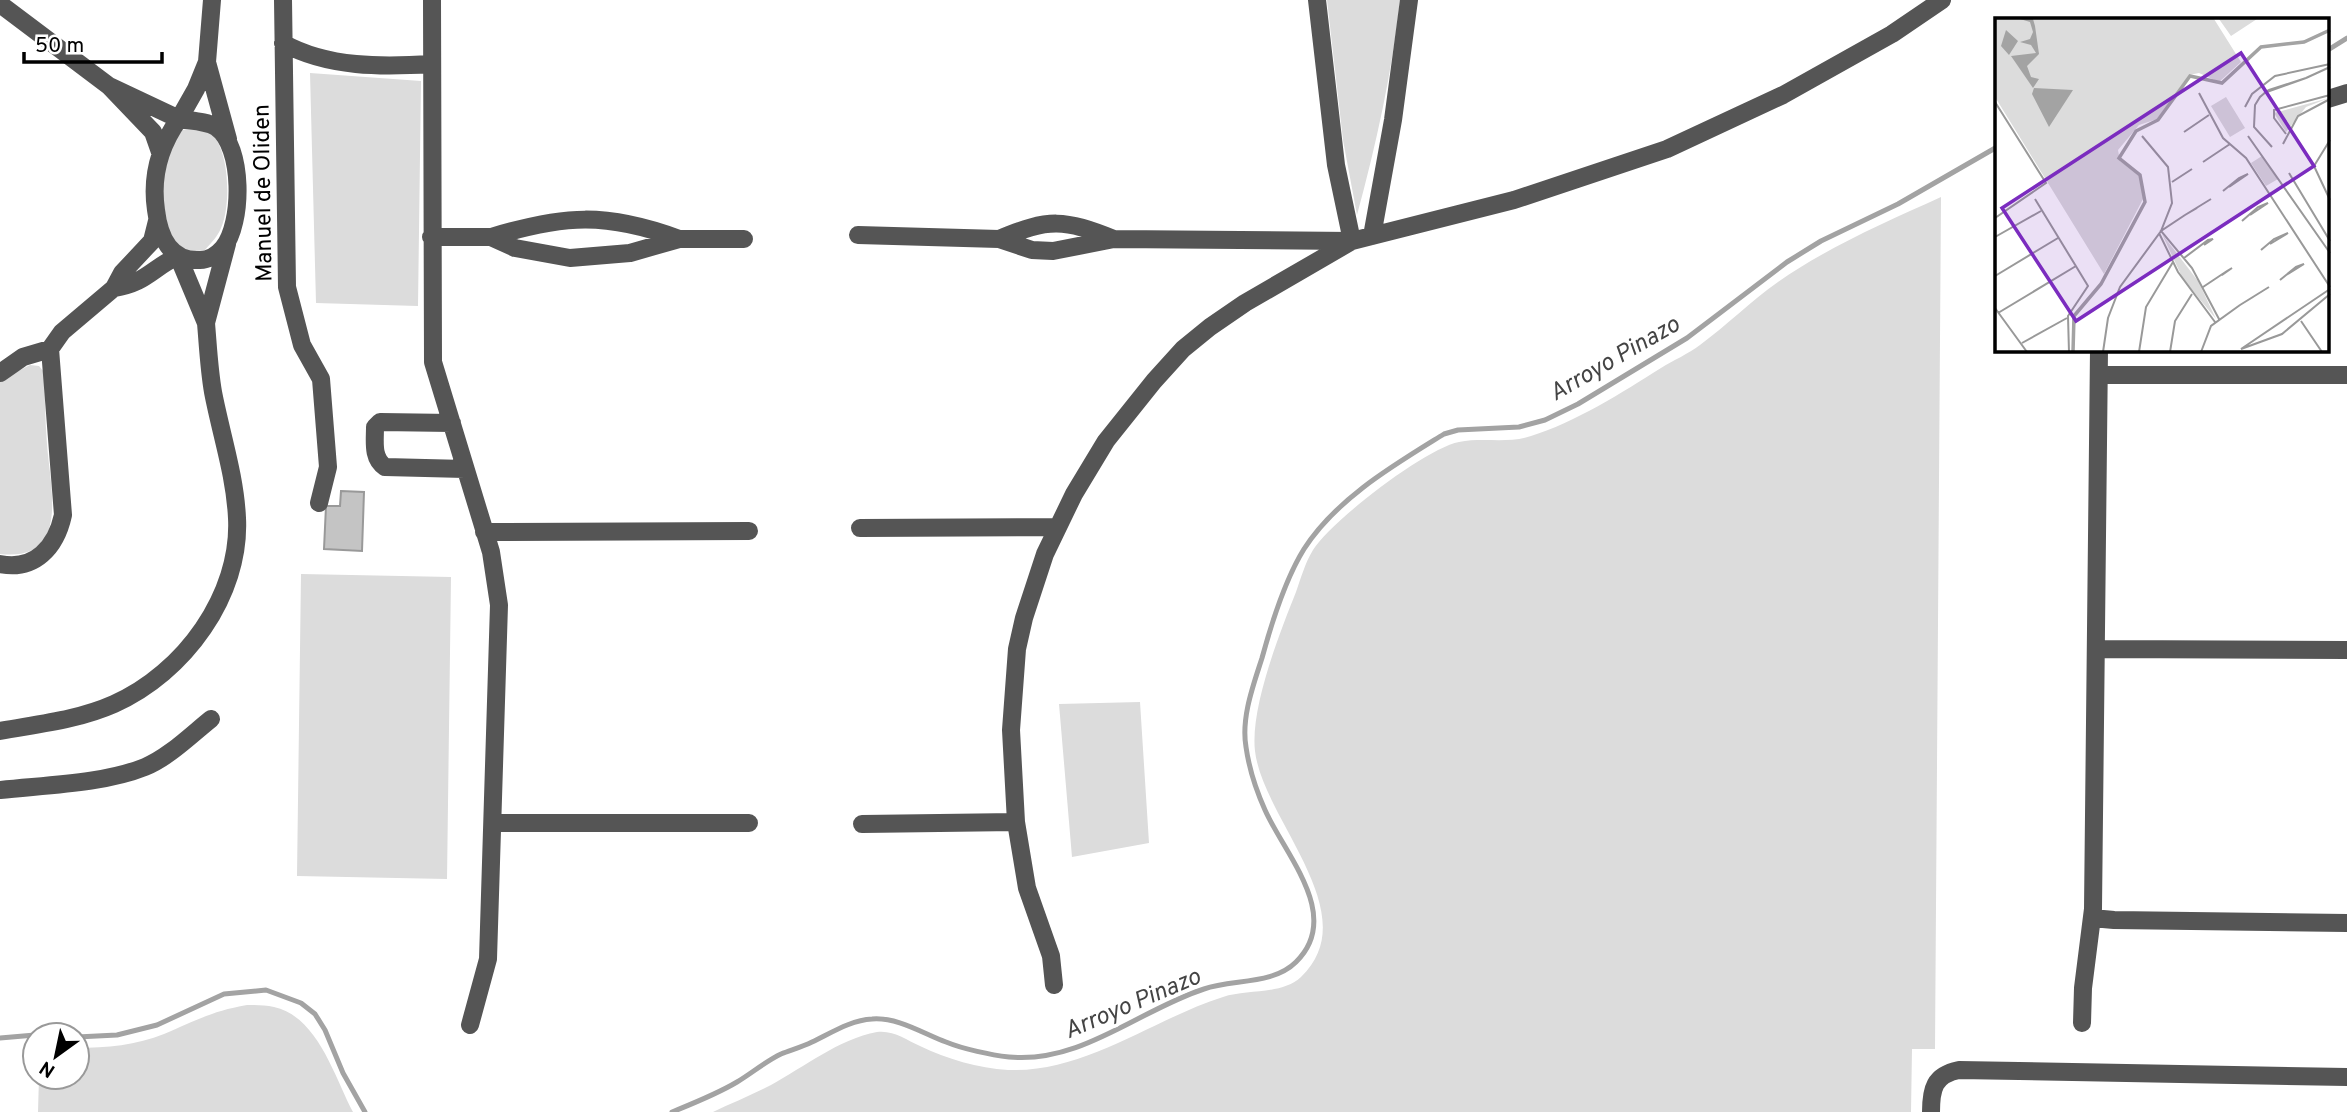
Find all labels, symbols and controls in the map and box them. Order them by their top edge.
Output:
inset map [1995,18,2330,352]
scale bar [24,21,163,65]
text: 50 m [35,33,84,60]
street label: Manuel de Oliden [248,104,281,282]
water label: Arroyo Pinazo [1545,310,1686,409]
water label: Arroyo Pinazo [1060,963,1206,1047]
north arrow [21,1021,91,1091]
text: N [36,1055,60,1082]

